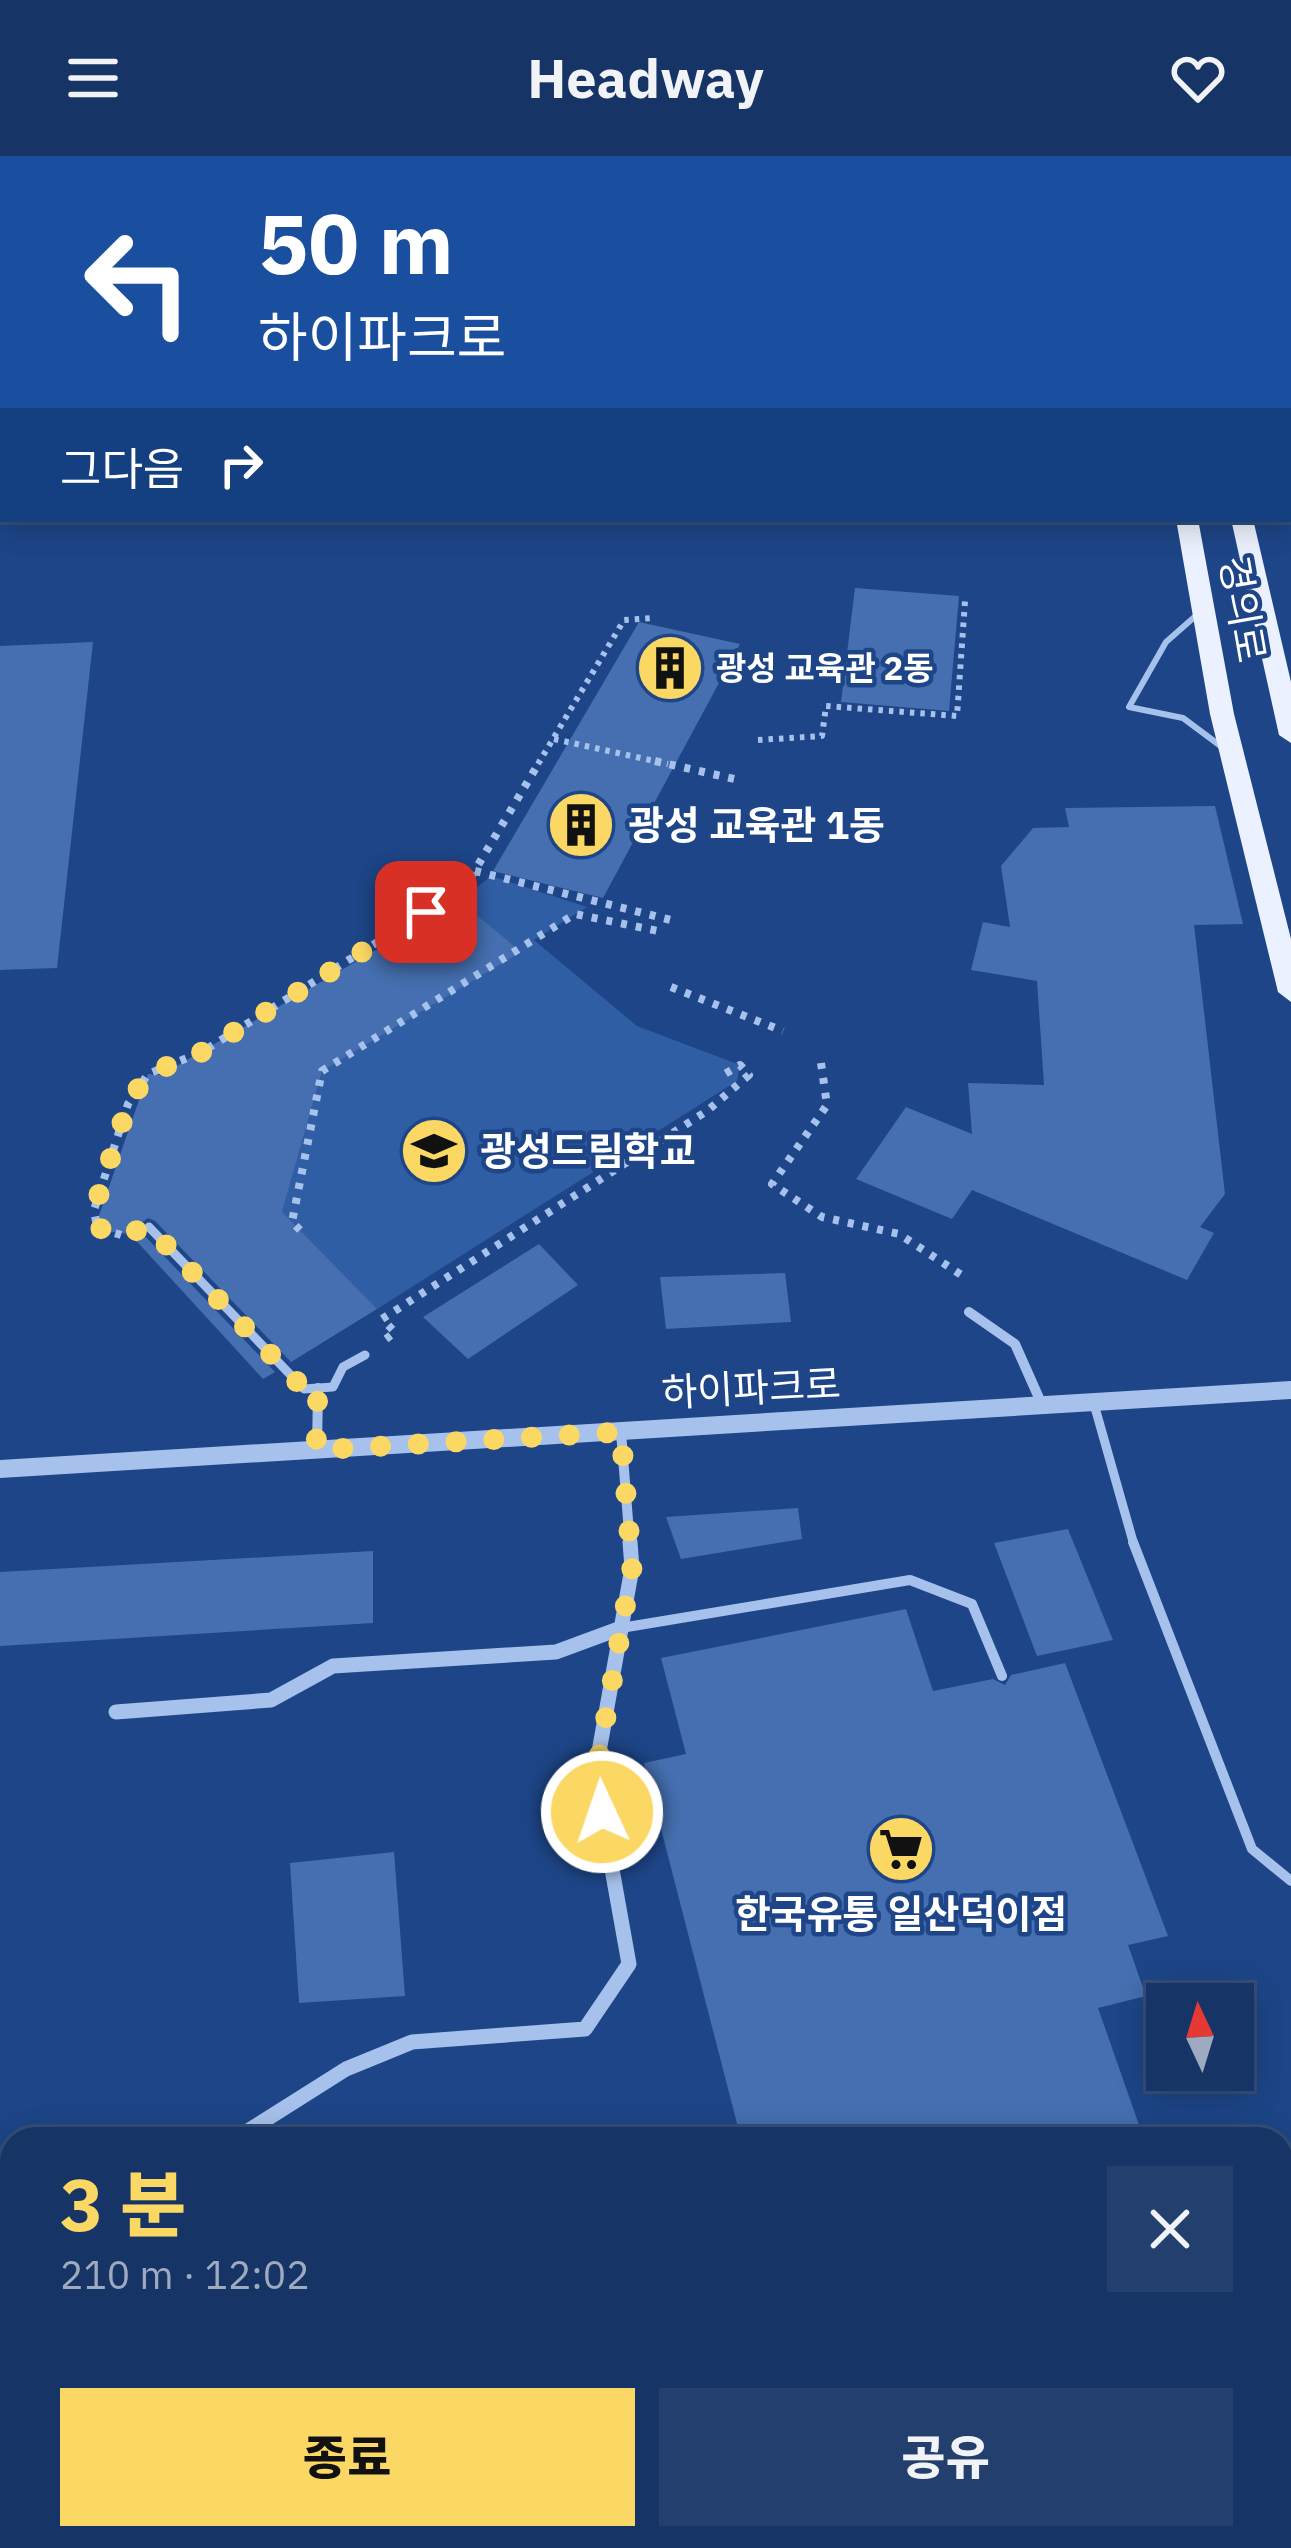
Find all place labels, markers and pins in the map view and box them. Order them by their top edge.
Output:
building icon: 광성 교육관 2동 [635,633,705,703]
place label: 광성 교육관 2동 [716,646,934,689]
building icon: 광성 교육관 1동 [546,790,616,860]
place label: 광성 교육관 1동 [628,799,885,850]
pin [375,861,477,963]
school or university icon: 광성드림학교 [399,1116,469,1186]
place label: 광성드림학교 [480,1125,695,1176]
supermarket icon: 한국유통 일산덕이점 [866,1814,936,1884]
place label: 한국유통 일산덕이점 [735,1888,1067,1939]

